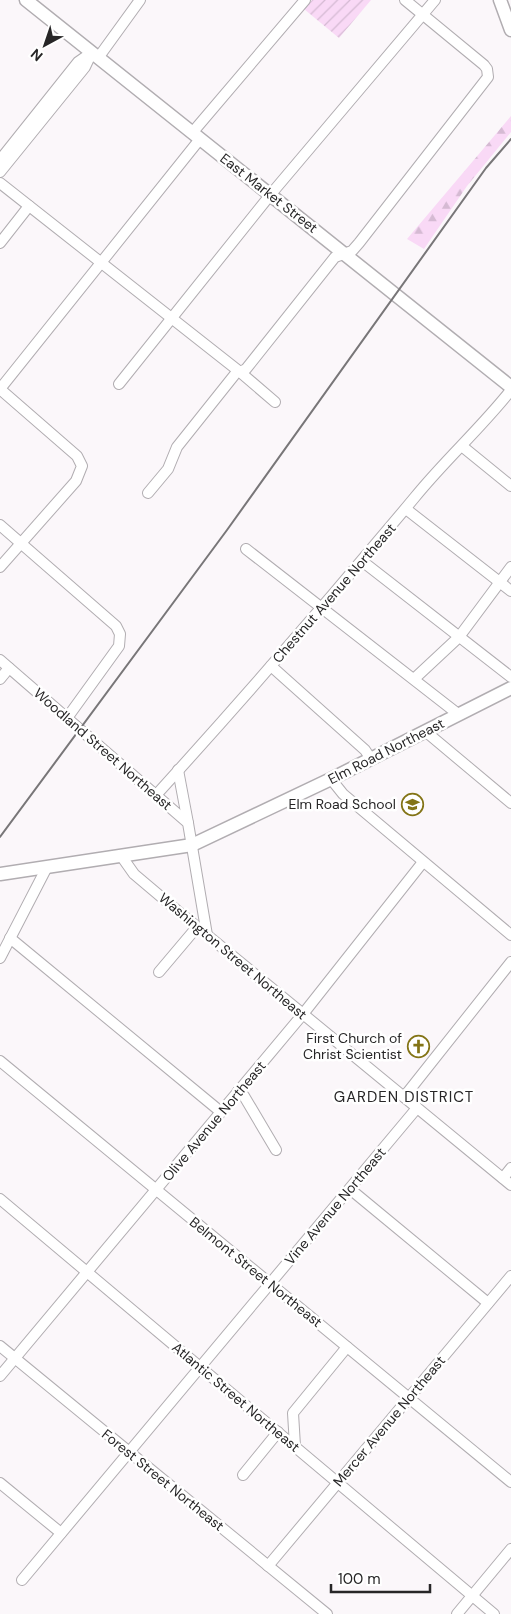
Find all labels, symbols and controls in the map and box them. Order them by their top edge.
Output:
north arrow [20,20,70,70]
text: N [27,45,46,65]
street label: East Market Street [216,149,322,237]
street label: Chestnut Avenue Northeast [268,519,400,667]
street label: Woodland Street Northeast [30,684,176,814]
street label: Elm Road Northeast [325,714,447,788]
school or university icon: Elm Road School [400,792,424,816]
place label: Elm Road School [289,795,396,813]
street label: Washington Street Northeast [155,889,311,1023]
place label: First Church of Christ Scientist [303,1029,402,1063]
church icon: First Church of Christ Scientist [406,1034,430,1058]
street label: Olive Avenue Northeast [158,1057,270,1185]
district label: GARDEN DISTRICT [334,1087,474,1107]
street label: Vine Avenue Northeast [280,1143,390,1269]
street label: Belmont Street Northeast [186,1213,326,1331]
street label: Atlantic Street Northeast [168,1338,304,1456]
street label: Mercer Avenue Northeast [329,1352,449,1490]
street label: Forest Street Northeast [98,1425,228,1535]
scale bar [331,1562,430,1594]
text: 100 m [338,1569,381,1589]

